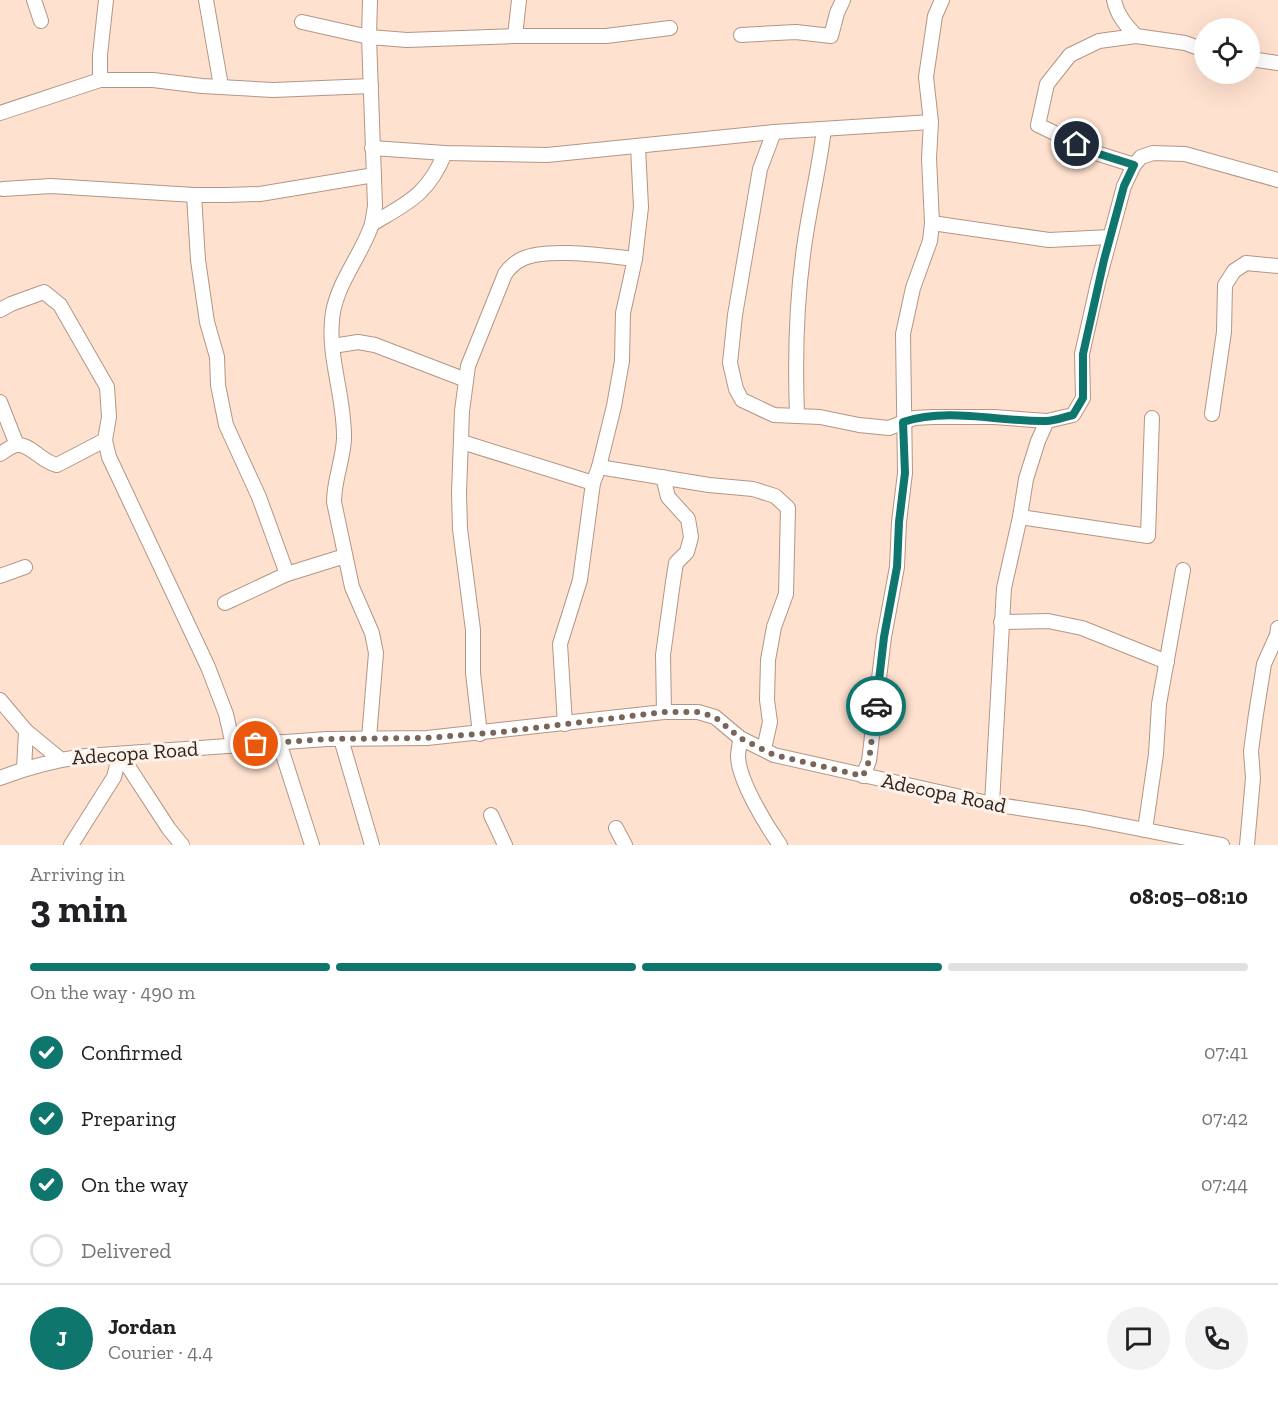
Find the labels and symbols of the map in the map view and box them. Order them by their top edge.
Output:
pin [1051,118,1102,169]
courier [846,676,906,736]
pin [230,718,281,769]
street label: Adecopa Road [71,736,200,769]
street label: Adecopa Road [879,767,1009,818]

